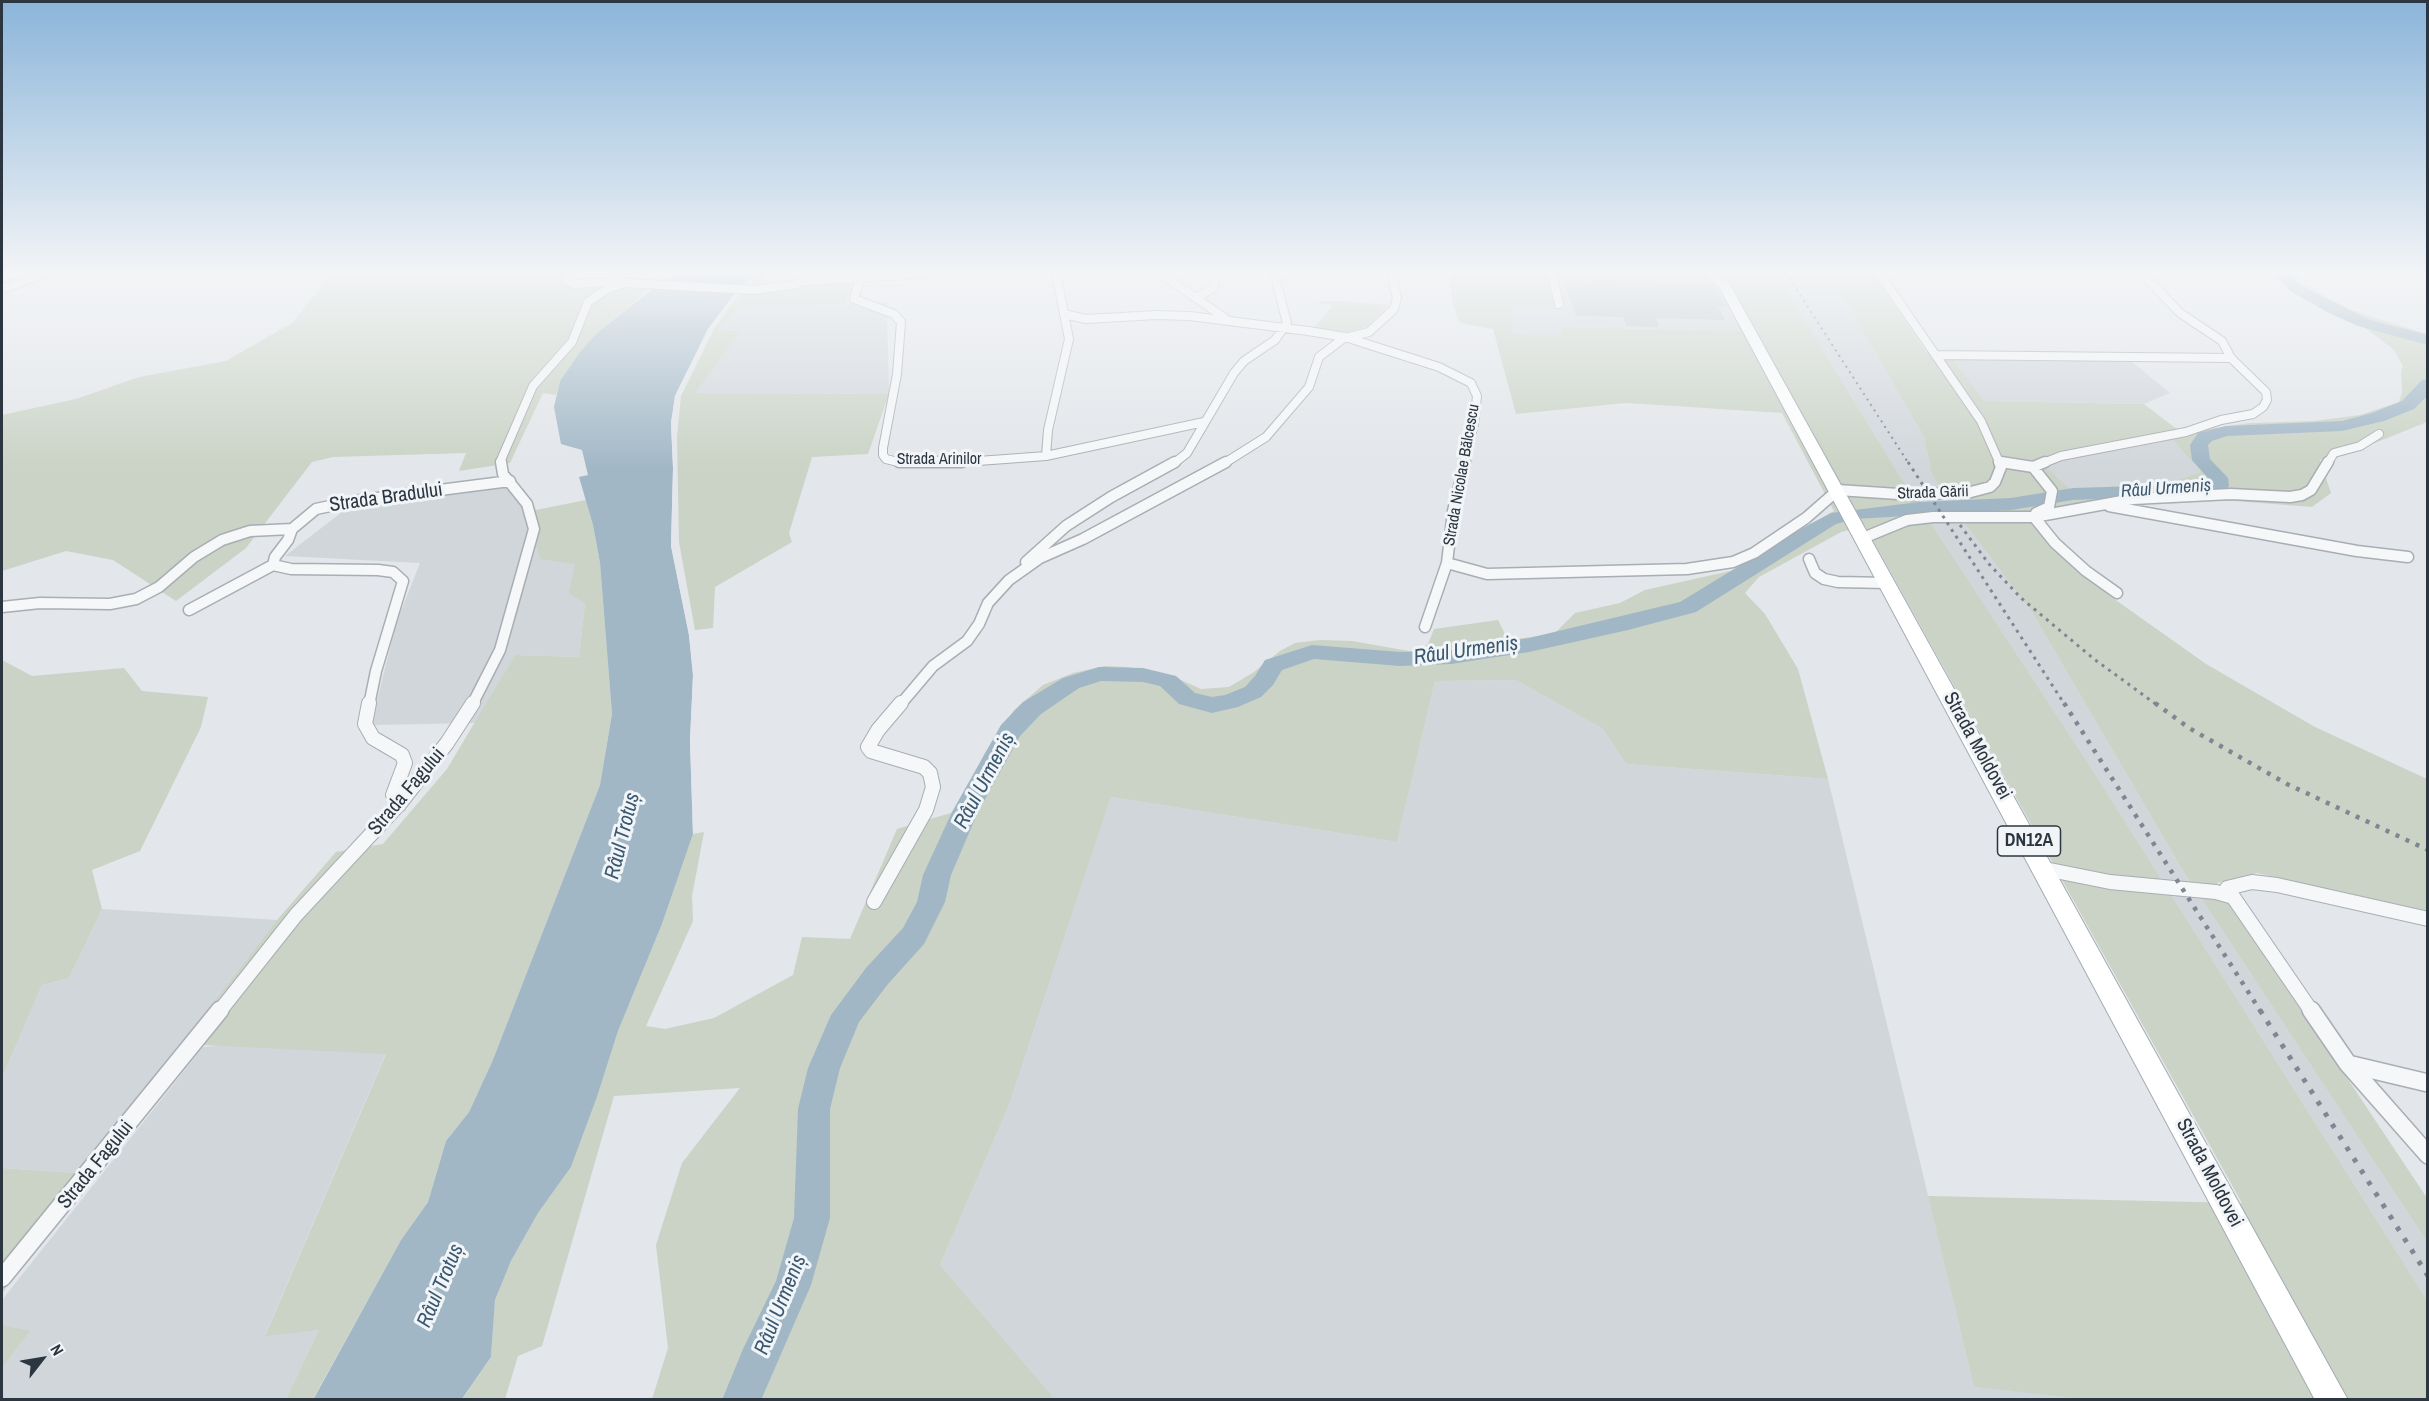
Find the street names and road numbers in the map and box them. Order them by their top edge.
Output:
street label: Strada Nicolae Bălcescu [1440,403,1484,547]
street label: Strada Arinilor [897,450,981,470]
street label: Strada Bradului [328,478,444,518]
street label: Strada Gării [1897,482,1969,504]
street label: Strada Moldovei [1938,688,2016,804]
street label: Strada Fagului [363,743,451,841]
road number: DN12A [1998,826,2060,856]
street label: Strada Moldovei [2170,1115,2248,1231]
street label: Strada Fagului [53,1116,139,1214]

